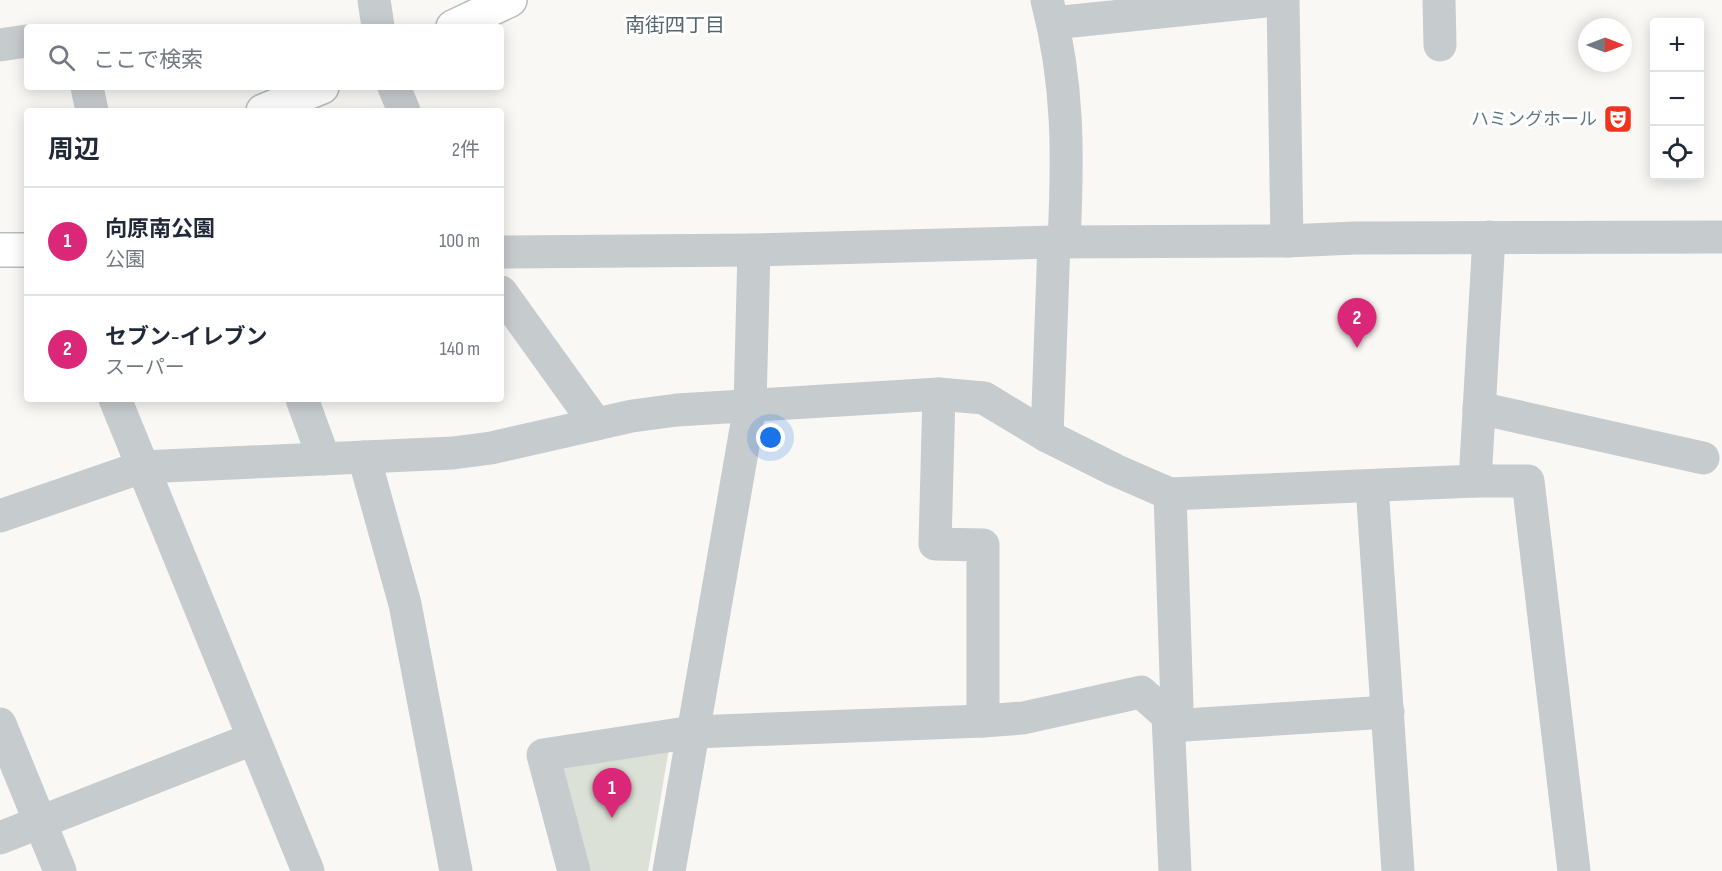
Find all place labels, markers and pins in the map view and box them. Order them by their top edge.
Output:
theatre icon: ハミングホール [1602,103,1634,135]
place label: ハミングホール [1471,109,1597,130]
pin: 2 [1338,298,1376,348]
pin: 1 [592,768,632,818]

